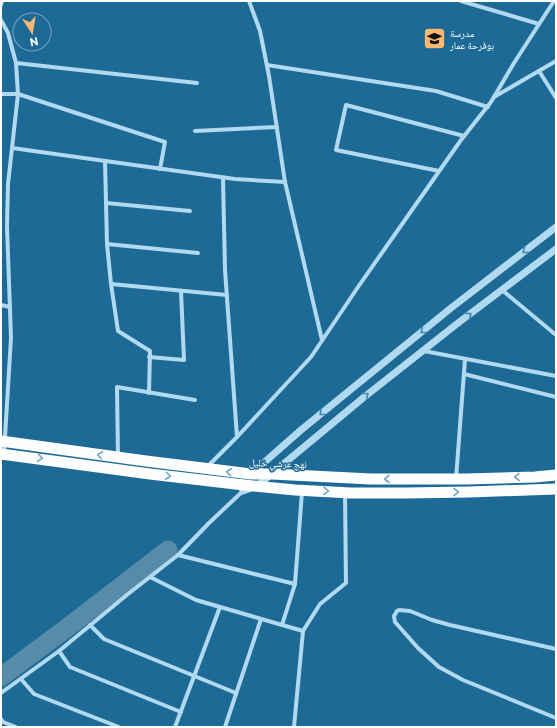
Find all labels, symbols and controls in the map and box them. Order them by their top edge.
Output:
north arrow [12,12,52,52]
school or university icon: مدرسة بوفرحة عمار [421,26,447,52]
place label: مدرسة بوفرحة عمار [449,27,494,51]
text: N [29,35,40,49]
one-way arrow [523,246,530,253]
one-way arrow [465,312,472,320]
one-way arrow [420,326,427,333]
one-way arrow [362,393,369,400]
one-way arrow [319,408,327,415]
one-way arrow [97,451,104,460]
one-way arrow [37,453,43,462]
street label: نهج عرشي خليل [249,456,307,473]
one-way arrow [226,467,232,476]
one-way arrow [165,471,172,480]
one-way arrow [514,473,520,482]
one-way arrow [384,475,390,483]
one-way arrow [323,487,329,496]
one-way arrow [453,488,459,496]

